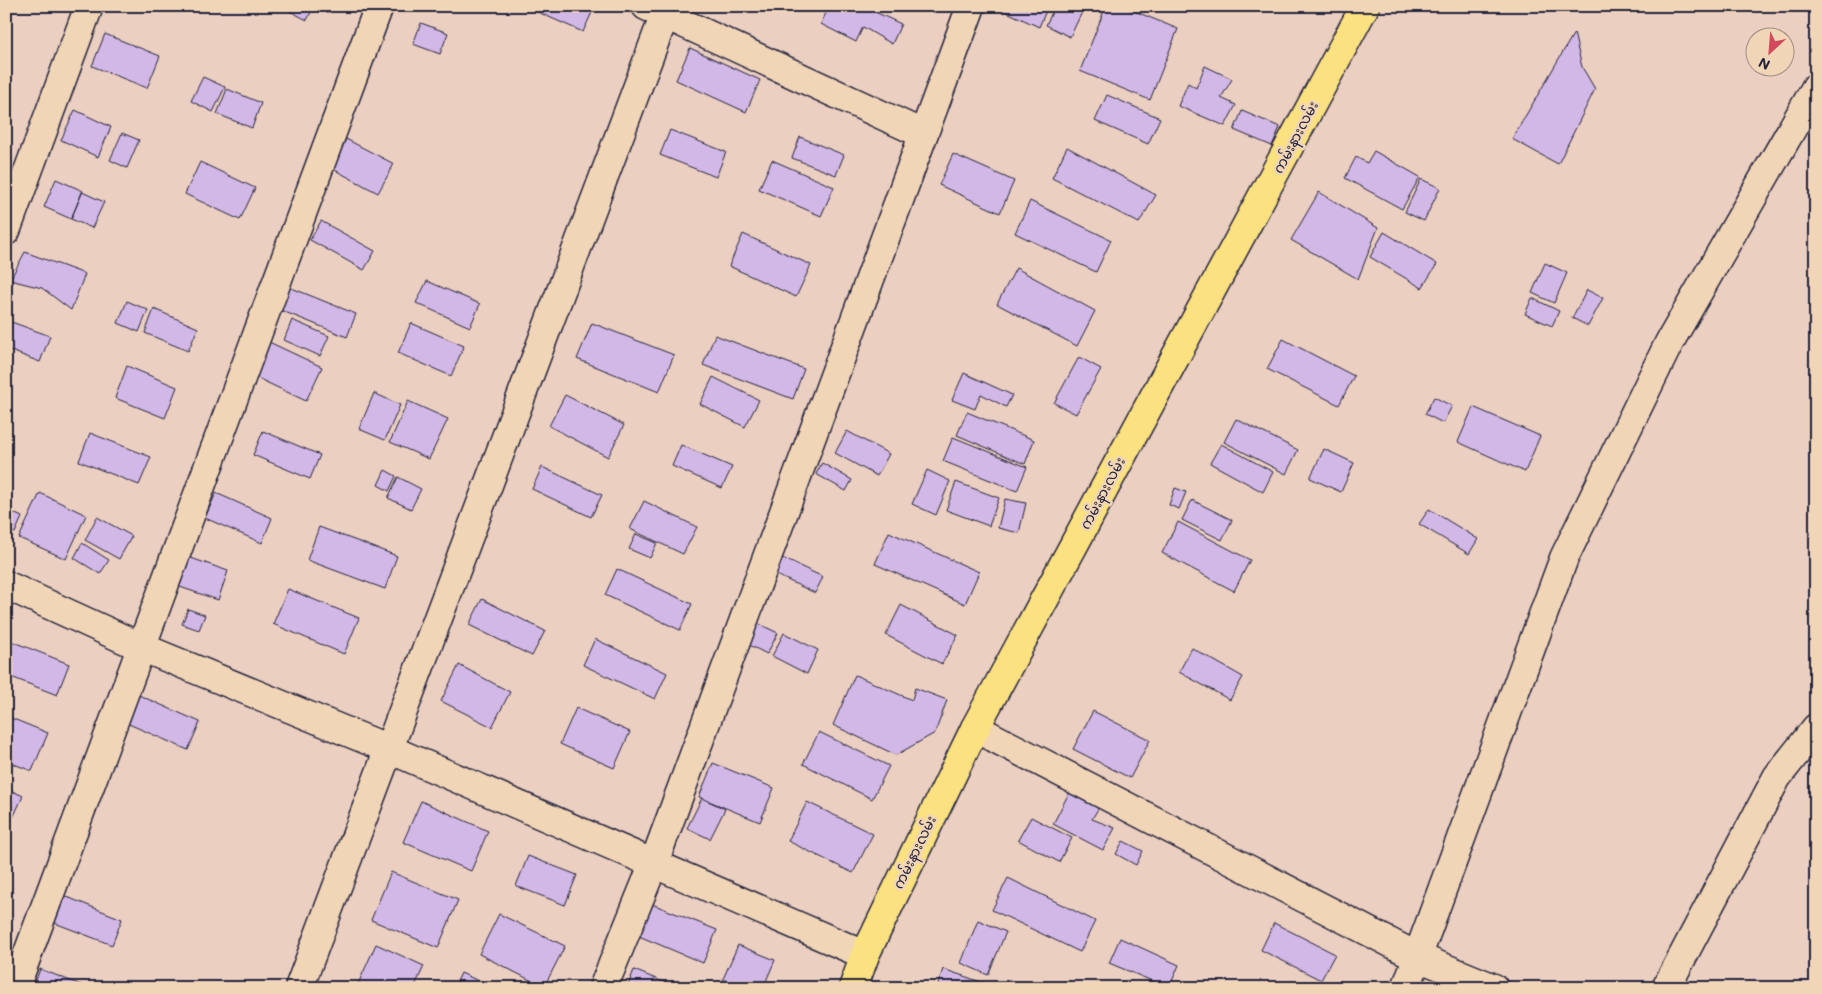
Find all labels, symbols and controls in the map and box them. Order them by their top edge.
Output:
north arrow [1744,28,1794,78]
text: N [1755,53,1773,75]
street label: ကမ်းနားလမ်း [1268,98,1325,178]
street label: ကမ်းနားလမ်း [1075,454,1132,534]
street label: ကမ်းနားလမ်း [888,812,943,893]

